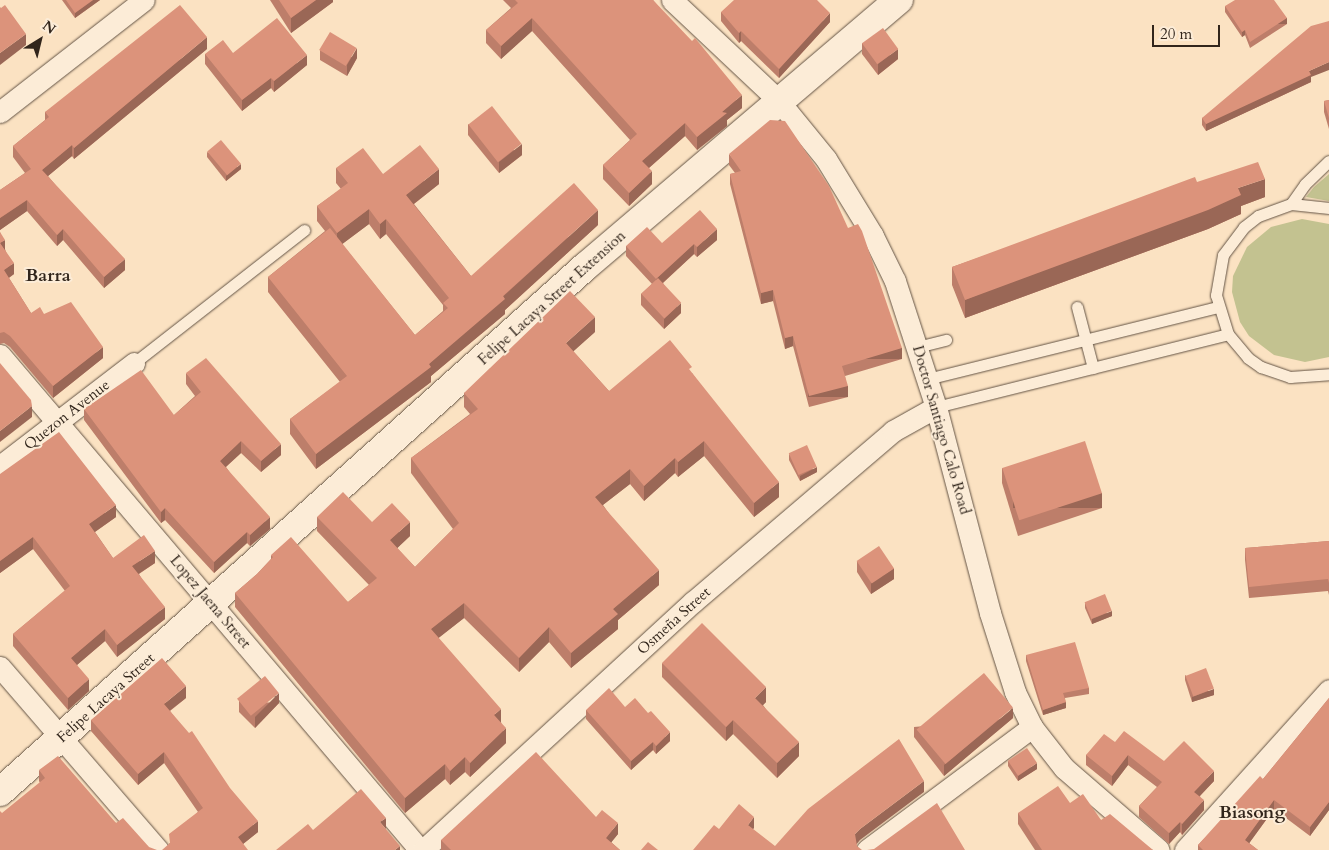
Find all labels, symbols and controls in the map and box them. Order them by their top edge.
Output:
north arrow [15,15,65,65]
scale bar [1154,15,1222,47]
text: N [39,16,60,39]
text: 20 m [1160,24,1192,44]
street label: Felipe Lacaya Street Extension [475,227,629,369]
district label: Barra [25,265,71,287]
street label: Doctor Santiago Calo Road [908,343,974,517]
street label: Quezon Avenue [20,376,114,454]
street label: Lopez Jaena Street [166,552,254,652]
street label: Osmeña Street [634,583,714,659]
street label: Felipe Lacaya Street [53,649,159,747]
district label: Biasong [1219,802,1285,824]

